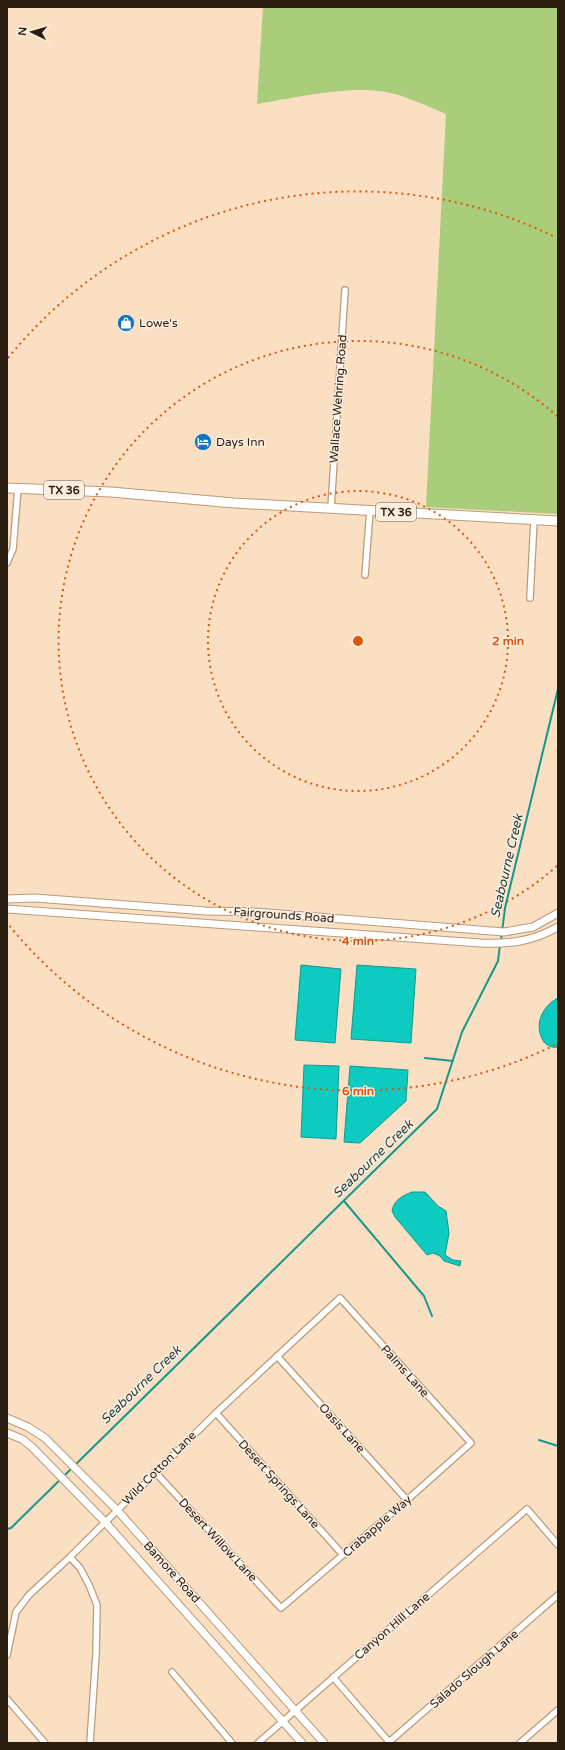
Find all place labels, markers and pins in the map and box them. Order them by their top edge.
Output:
shop icon: Lowe's [116,313,136,333]
place label: Lowe's [139,316,178,330]
hotel icon: Days Inn [193,432,213,452]
place label: Days Inn [216,435,265,449]
centre of rings [351,634,365,648]

